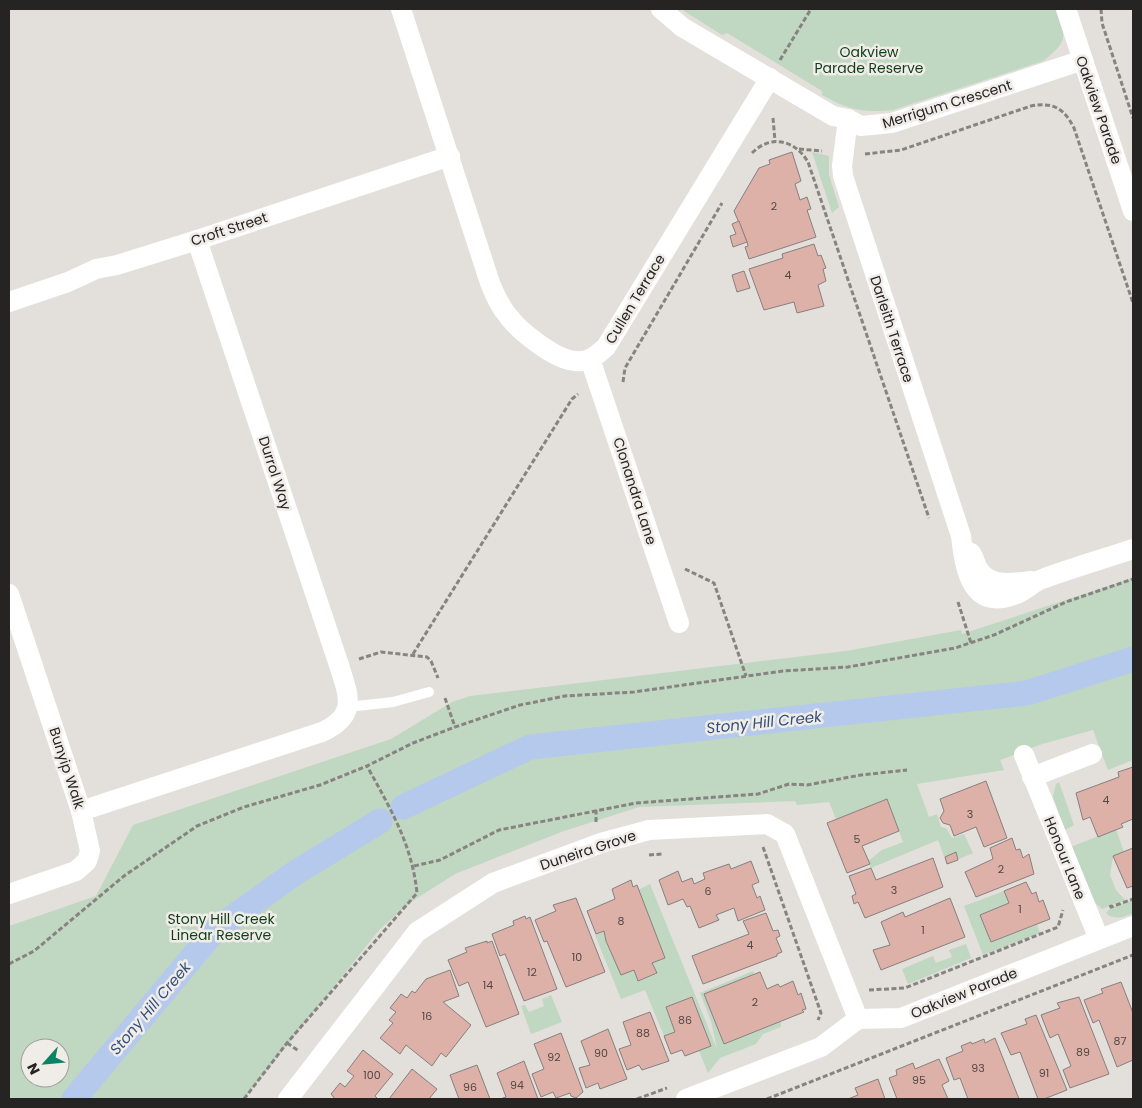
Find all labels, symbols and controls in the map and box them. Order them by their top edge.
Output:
park label: Oakview Parade Reserve [814,42,924,78]
street label: Oakview Parade [1071,53,1127,167]
street label: Merrigum Crescent [880,75,1014,133]
house number: 2 [771,198,777,214]
street label: Croft Street [188,207,270,251]
street label: Cullen Terrace [600,250,670,348]
house number: 4 [785,267,792,283]
street label: Darleith Terrace [865,273,919,385]
street label: Durrol Way [254,434,296,513]
street label: Clonandra Lane [608,435,662,547]
water label: Stony Hill Creek [705,705,824,738]
street label: Bunyip Walk [44,725,90,812]
house number: 4 [1103,792,1110,808]
house number: 3 [967,806,973,822]
street label: Honour Lane [1039,814,1091,903]
street label: Duneira Grove [537,825,639,875]
house number: 5 [854,831,861,847]
house number: 2 [998,861,1004,877]
house number: 3 [891,882,897,898]
house number: 6 [705,883,712,899]
house number: 1 [1018,901,1022,917]
park label: Stony Hill Creek Linear Reserve [167,909,275,945]
house number: 8 [618,913,625,929]
house number: 1 [921,922,925,938]
house number: 4 [747,937,754,953]
house number: 10 [572,949,582,965]
water label: Stony Hill Creek [105,956,196,1059]
street label: Oakview Parade [908,962,1021,1023]
house number: 12 [527,964,537,980]
house number: 14 [483,977,493,993]
house number: 2 [752,994,758,1010]
house number: 16 [422,1008,432,1024]
house number: 86 [678,1012,692,1028]
house number: 88 [636,1025,650,1041]
house number: 87 [1114,1033,1126,1049]
north arrow [20,1038,70,1088]
house number: 89 [1076,1044,1090,1060]
house number: 90 [594,1045,608,1061]
house number: 92 [547,1049,561,1065]
text: N [22,1060,45,1078]
house number: 93 [971,1060,985,1076]
house number: 91 [1039,1065,1049,1081]
house number: 100 [363,1067,381,1083]
house number: 95 [912,1072,926,1088]
house number: 94 [510,1077,524,1093]
house number: 96 [463,1079,477,1095]

